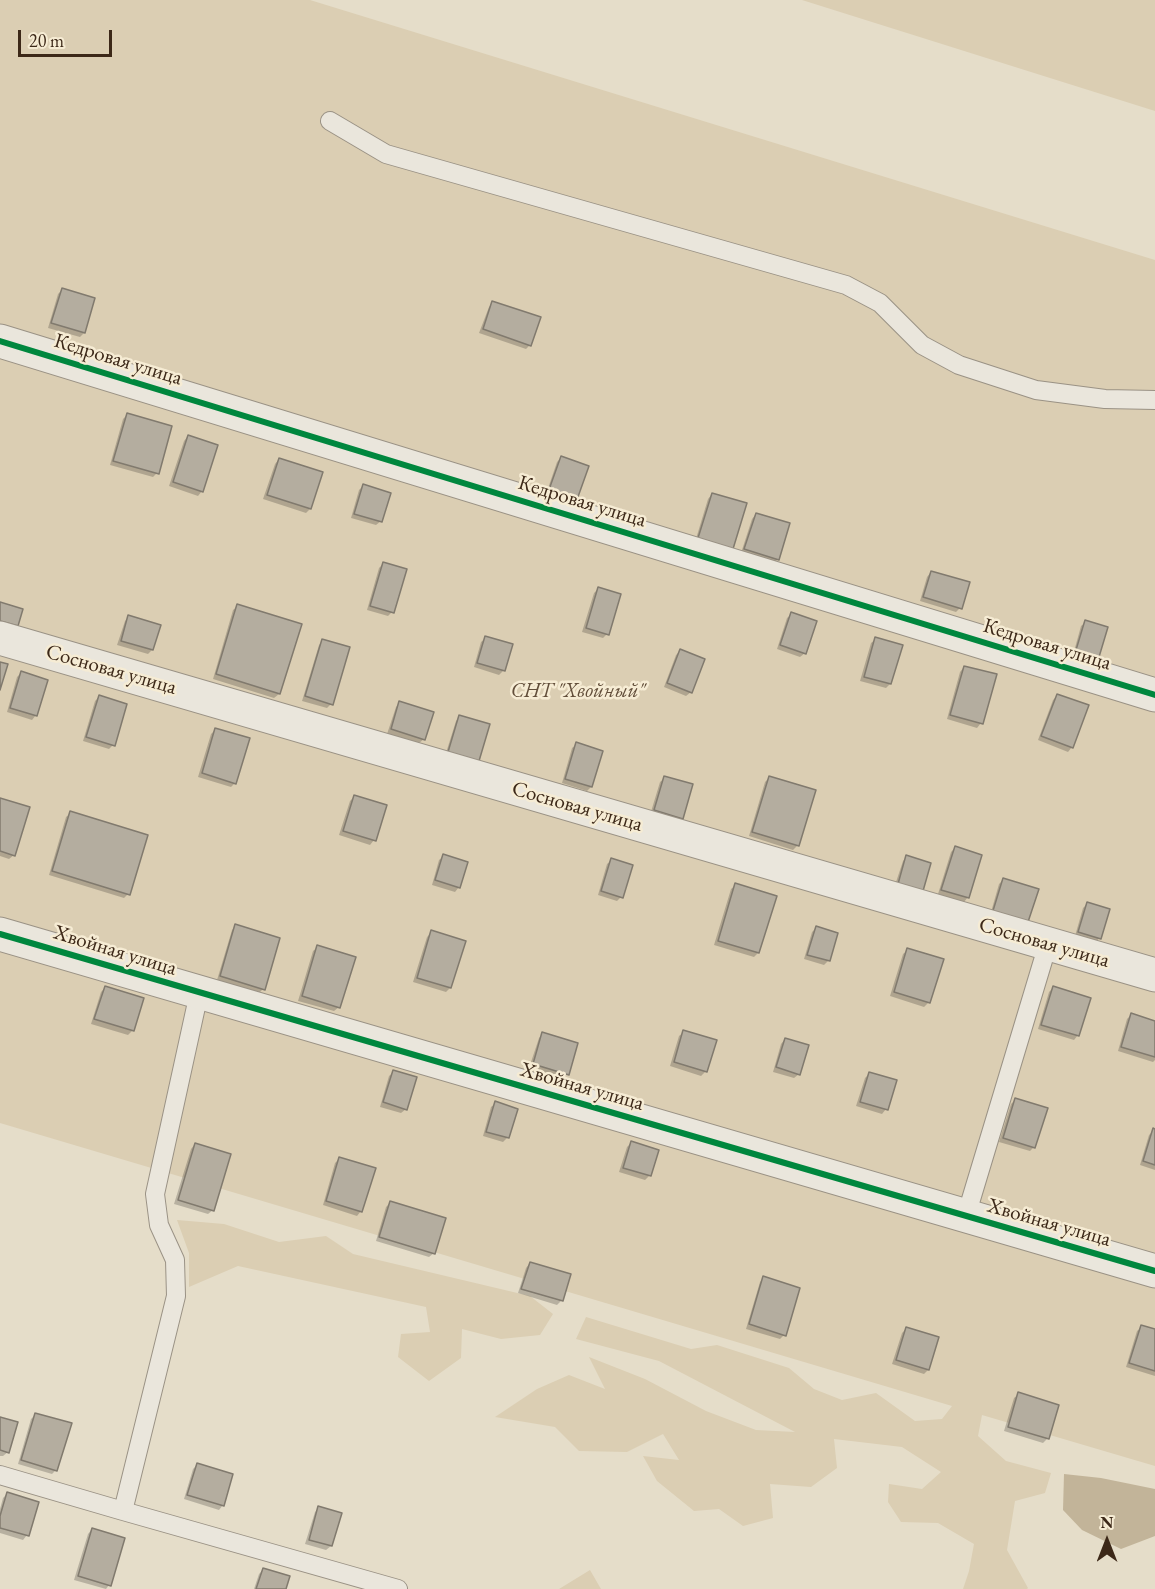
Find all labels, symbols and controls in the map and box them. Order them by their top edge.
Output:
scale bar [21,18,116,56]
text: 20 m [29,29,64,52]
street label: Кедровая улица [51,329,185,391]
street label: Кедровая улица [515,471,649,533]
street label: Кедровая улица [980,614,1114,676]
street label: Сосновая улица [43,639,179,701]
park label: СНТ "Хвойный" [511,678,645,704]
street label: Сосновая улица [509,776,645,838]
street label: Сосновая улица [976,912,1112,974]
street label: Хвойная улица [51,920,179,982]
street label: Хвойная улица [517,1057,647,1117]
street label: Хвойная улица [984,1193,1114,1253]
north arrow [1077,1511,1137,1571]
text: N [1101,1512,1113,1533]

